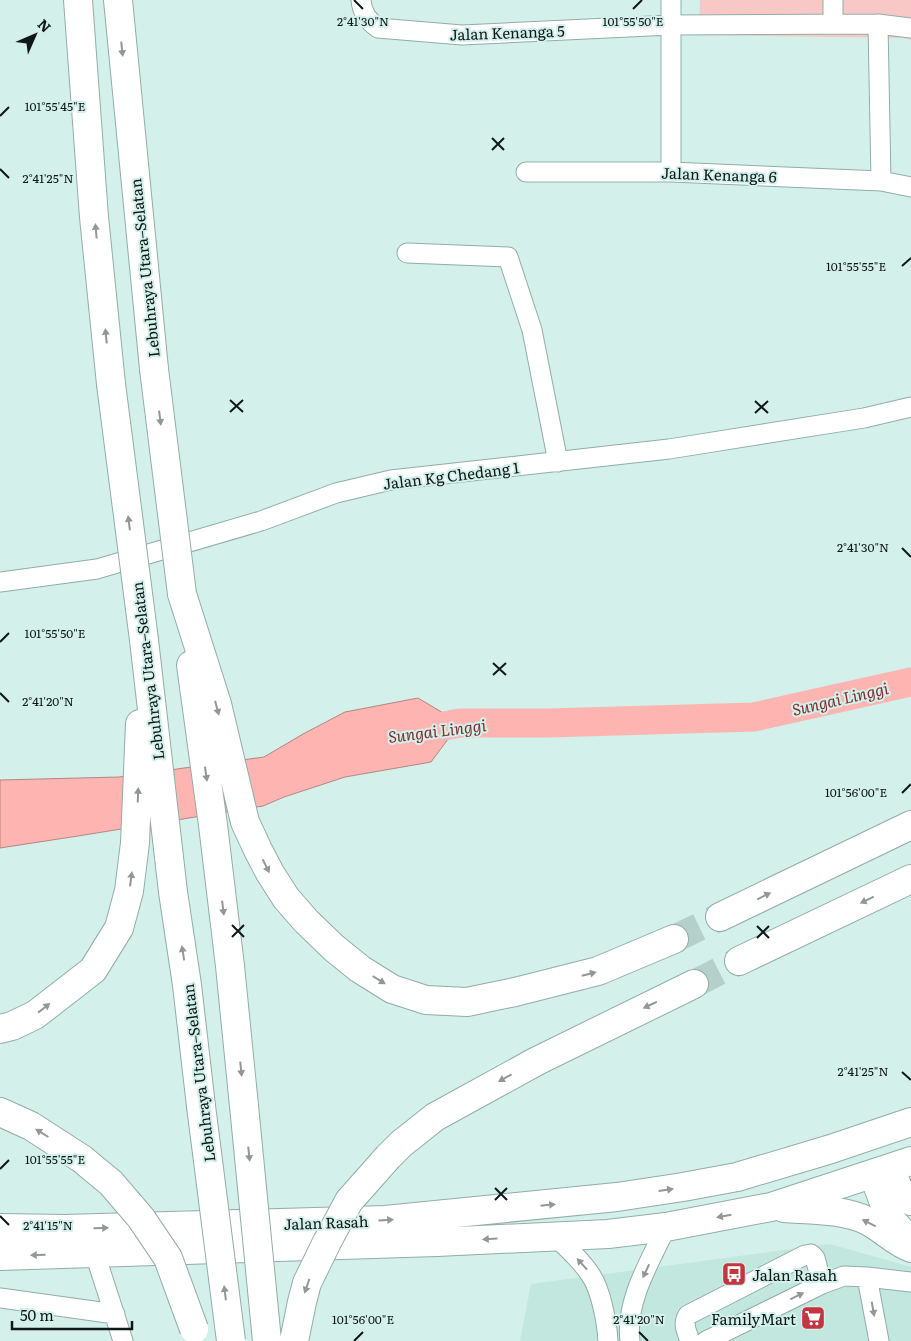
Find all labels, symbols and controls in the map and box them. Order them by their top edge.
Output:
north arrow [10,10,60,60]
text: 2°41'30"N [337,12,389,30]
text: 101°55'50"E [603,12,664,30]
text: N [34,14,56,37]
street label: Jalan Kenanga 5 [449,18,565,46]
one-way arrow [119,41,127,57]
text: 101°55'45"E [25,97,86,115]
street label: Jalan Kenanga 6 [661,160,777,188]
text: 2°41'25"N [23,169,73,187]
street label: Lebuhraya Utara–Selatan [123,177,165,359]
one-way arrow [92,223,100,239]
text: 101°55'55"E [826,257,886,275]
one-way arrow [102,327,110,343]
one-way arrow [156,410,164,426]
street label: Jalan Kg Chedang 1 [382,455,520,495]
one-way arrow [124,514,132,530]
text: 2°41'30"N [837,538,889,556]
street label: Lebuhraya Utara–Selatan [125,580,169,762]
text: 101°55'50"E [25,624,86,642]
water label: Sungai Linggi [789,675,891,721]
text: 2°41'20"N [22,692,74,710]
one-way arrow [214,700,222,715]
water label: Sungai Linggi [387,712,487,748]
one-way arrow [202,766,210,782]
text: 101°56'00"E [825,783,887,801]
one-way arrow [134,786,142,802]
one-way arrow [262,859,270,873]
one-way arrow [127,870,135,886]
one-way arrow [757,892,771,900]
one-way arrow [860,896,874,904]
one-way arrow [219,900,227,916]
one-way arrow [178,945,186,961]
one-way arrow [581,970,596,978]
one-way arrow [372,976,385,985]
street label: Lebuhraya Utara–Selatan [176,982,220,1164]
one-way arrow [643,1001,657,1009]
one-way arrow [37,1003,50,1013]
one-way arrow [237,1062,245,1078]
text: 2°41'25"N [838,1062,888,1080]
one-way arrow [498,1074,512,1082]
one-way arrow [36,1129,49,1138]
one-way arrow [245,1146,253,1162]
text: 101°55'55"E [25,1150,85,1168]
one-way arrow [658,1186,674,1194]
one-way arrow [540,1201,556,1209]
street label: Jalan Rasah [283,1209,369,1235]
one-way arrow [715,1212,731,1220]
one-way arrow [378,1215,394,1223]
text: 2°41'15"N [23,1216,73,1234]
one-way arrow [862,1219,877,1227]
one-way arrow [93,1224,109,1232]
one-way arrow [481,1235,497,1243]
one-way arrow [30,1251,46,1259]
one-way arrow [576,1257,587,1270]
bus stop icon: Jalan Rasah [721,1261,747,1287]
place label: Jalan Rasah [752,1263,837,1286]
one-way arrow [641,1264,649,1278]
one-way arrow [302,1279,310,1294]
one-way arrow [221,1284,229,1300]
one-way arrow [790,1292,804,1300]
scale bar [12,1298,132,1330]
one-way arrow [870,1301,878,1317]
text: 50 m [20,1303,54,1326]
supermarket icon: FamilyMart [800,1305,826,1331]
place label: FamilyMart [711,1307,796,1330]
text: 101°56'00"E [332,1310,394,1328]
text: 2°41'20"N [613,1310,665,1328]

